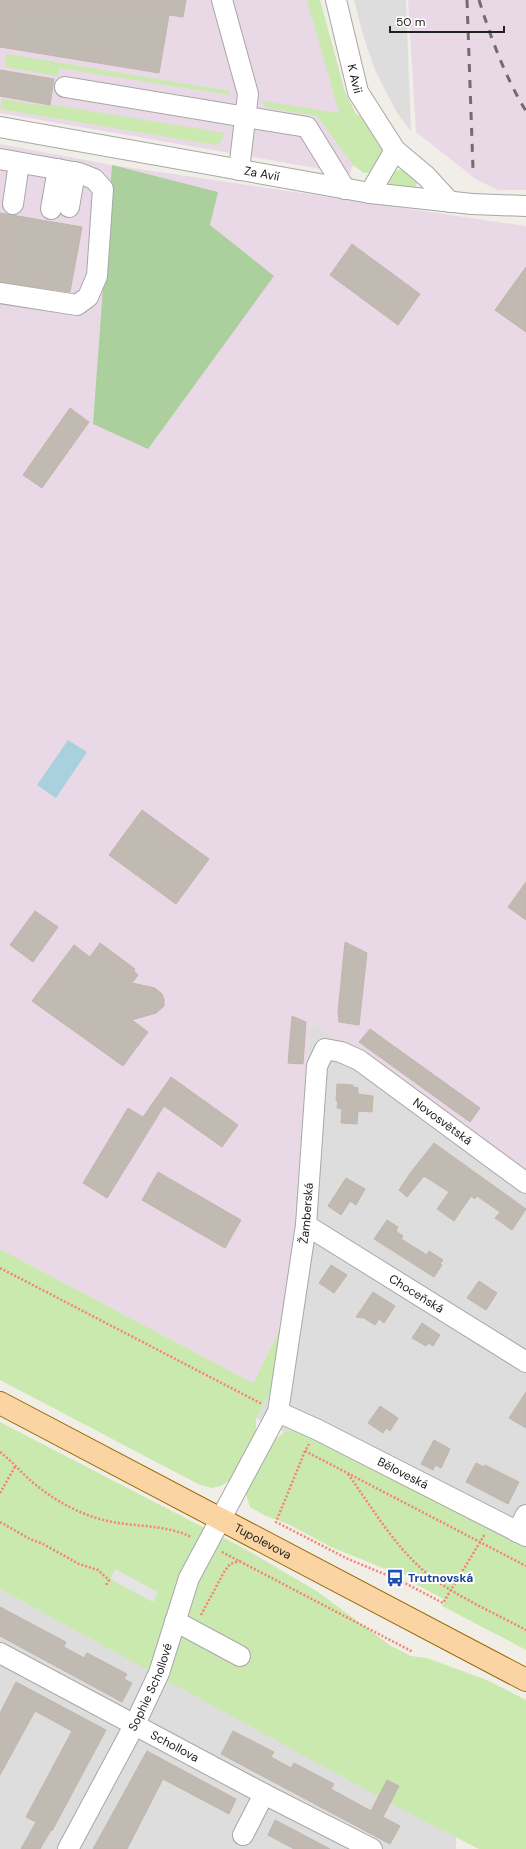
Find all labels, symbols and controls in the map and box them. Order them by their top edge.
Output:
scale bar [390,8,504,34]
text: 50 m [396,14,425,30]
street label: K Avii [344,62,366,95]
street label: Za Avií [243,163,281,185]
street label: Novosvětská [410,1094,475,1149]
street label: Žamberská [295,1182,317,1245]
street label: Choceňská [386,1271,447,1317]
street label: Běloveská [375,1454,431,1493]
street label: Tupolevova [231,1520,294,1563]
bus stop icon: Trutnovská [385,1568,405,1588]
place label: Trutnovská [408,1570,473,1586]
street label: Sophie Schollové [125,1641,176,1734]
street label: Schollova [148,1727,202,1766]

